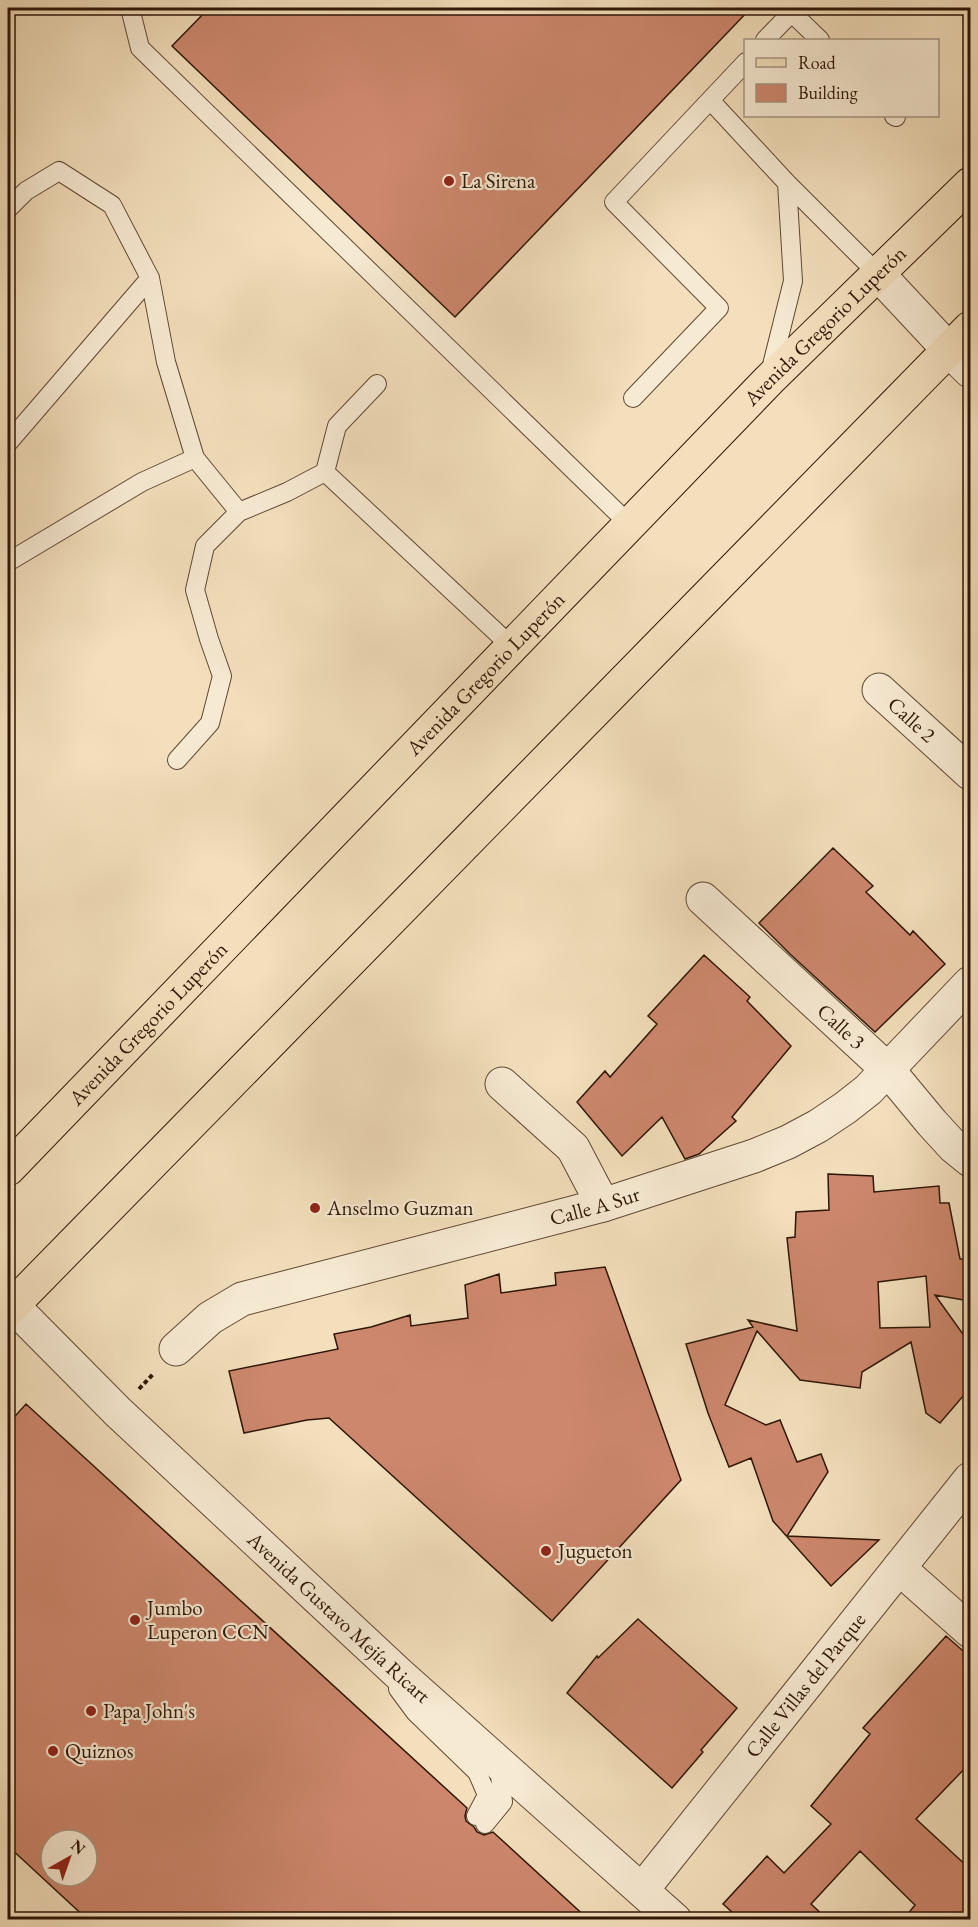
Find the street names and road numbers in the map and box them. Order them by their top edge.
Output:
street label: Avenida Gregorio Luperón [737,240,912,412]
street label: Avenida Gregorio Luperón [399,586,570,762]
street label: Calle 2 [882,690,942,748]
street label: Avenida Gregorio Luperón [62,936,233,1112]
street label: Calle 3 [812,997,871,1055]
street label: Calle A Sur [547,1180,643,1231]
street label: Avenida Gustavo Mejía Ricart [241,1525,437,1709]
street label: Calle Villas del Parque [739,1607,871,1763]

